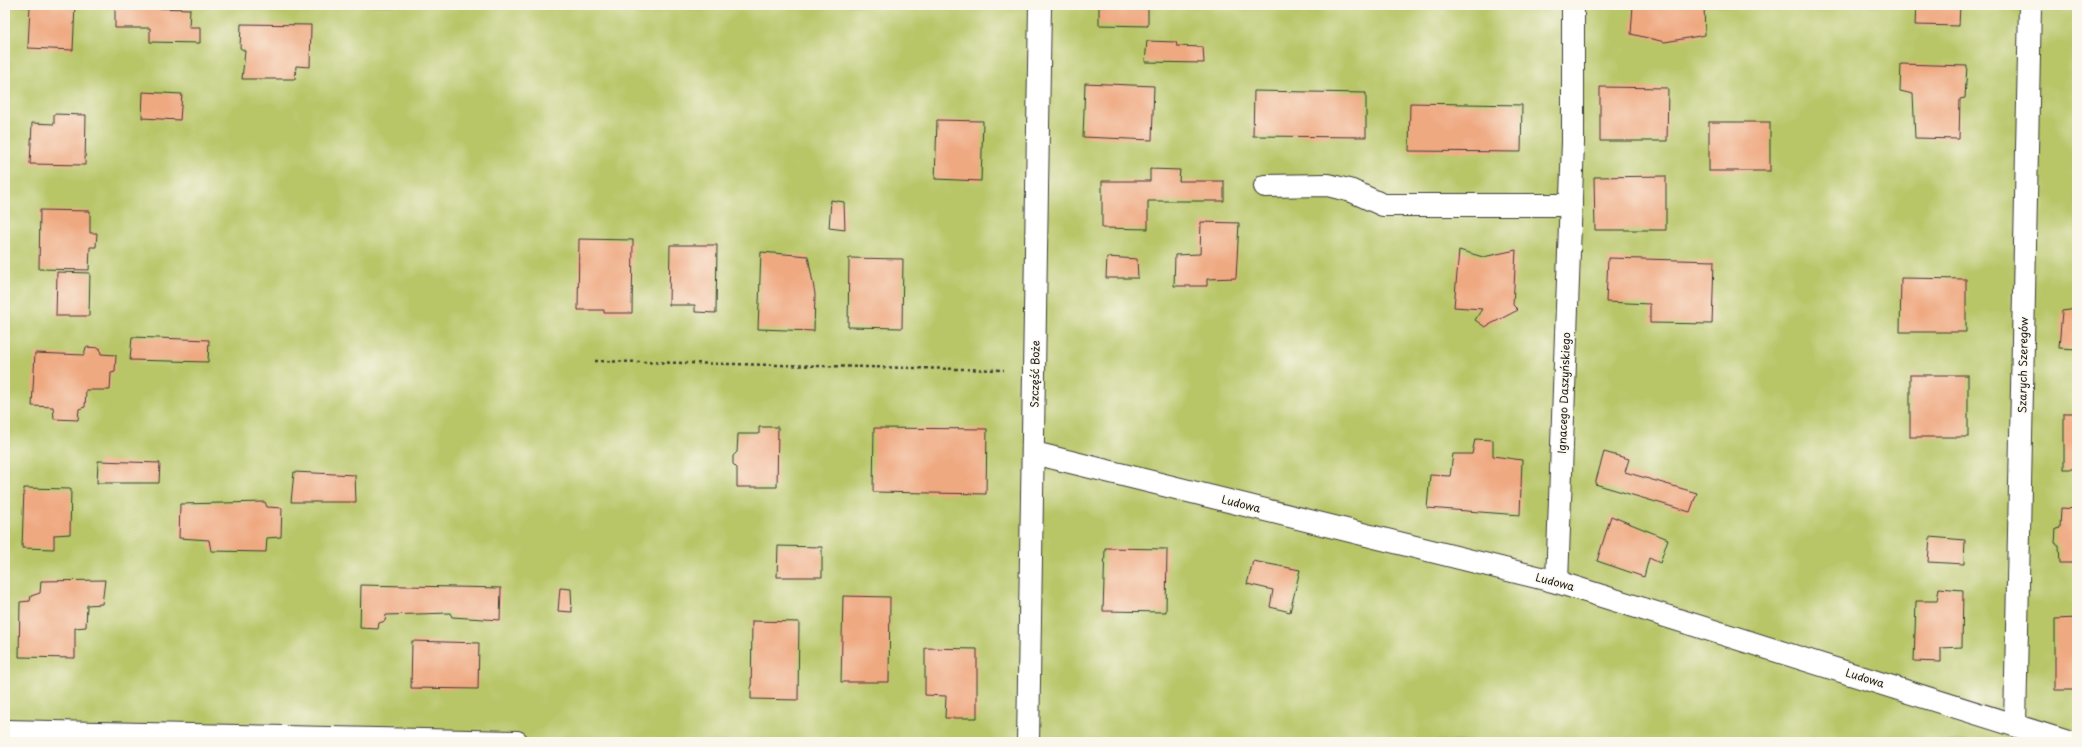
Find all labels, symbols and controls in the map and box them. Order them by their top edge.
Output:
street label: Szarych Szeregów [2013,317,2032,413]
street label: Ignacego Daszyńskiego [1553,332,1574,454]
street label: Szczęść Boże [1025,340,1044,408]
street label: Ludowa [1220,490,1263,517]
street label: Ludowa [1534,568,1577,595]
street label: Ludowa [1844,664,1887,692]

